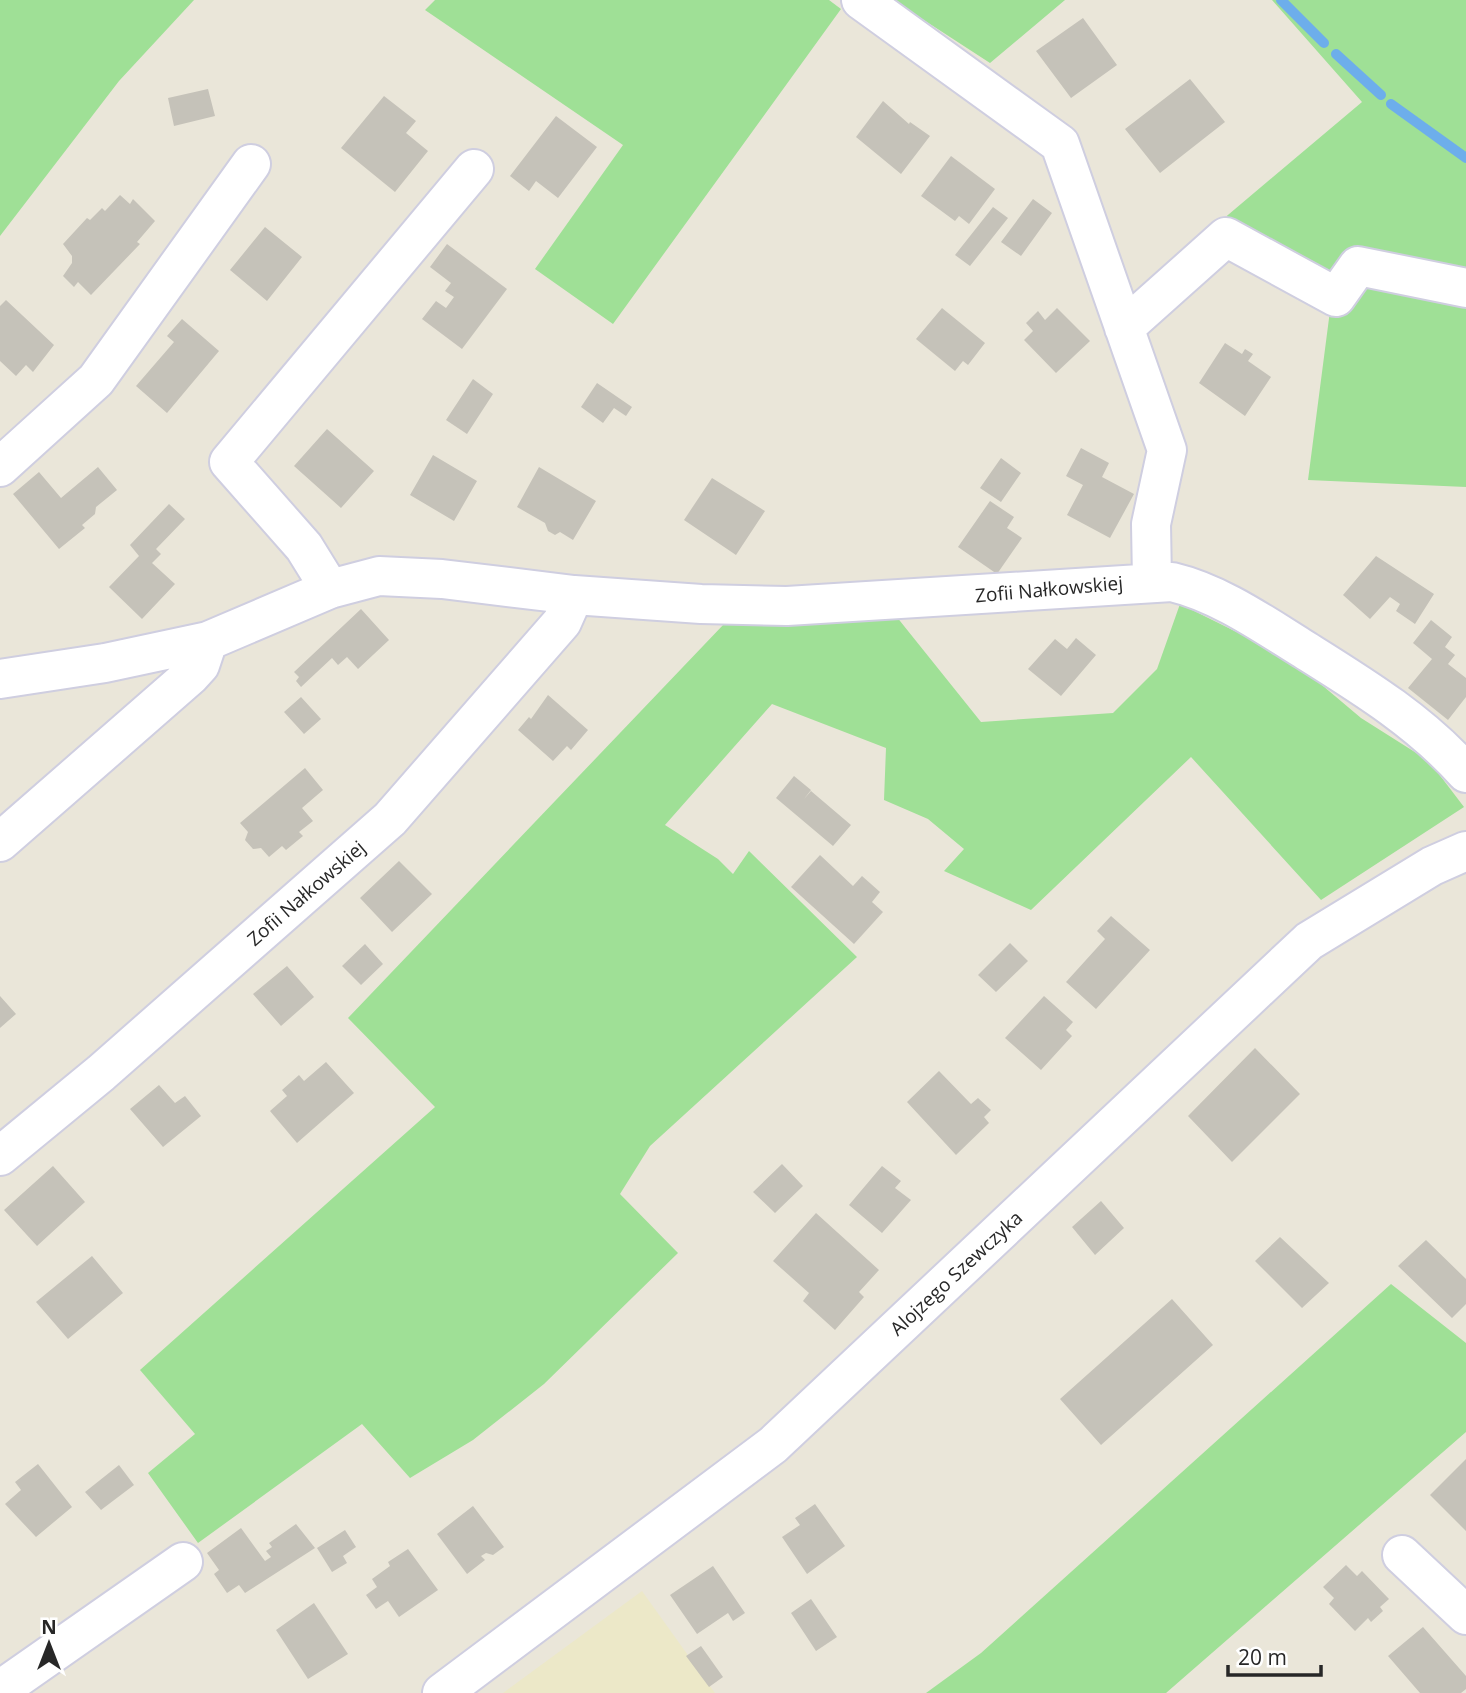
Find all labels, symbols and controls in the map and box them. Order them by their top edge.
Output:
street label: Zofii Nałkowskiej [974,570,1124,608]
street label: Zofii Nałkowskiej [241,835,371,951]
street label: Alojzego Szewczyka [884,1205,1028,1341]
north arrow [14,1609,84,1679]
text: N [41,1614,57,1640]
scale bar [1228,1634,1321,1678]
text: 20 m [1238,1643,1287,1671]

